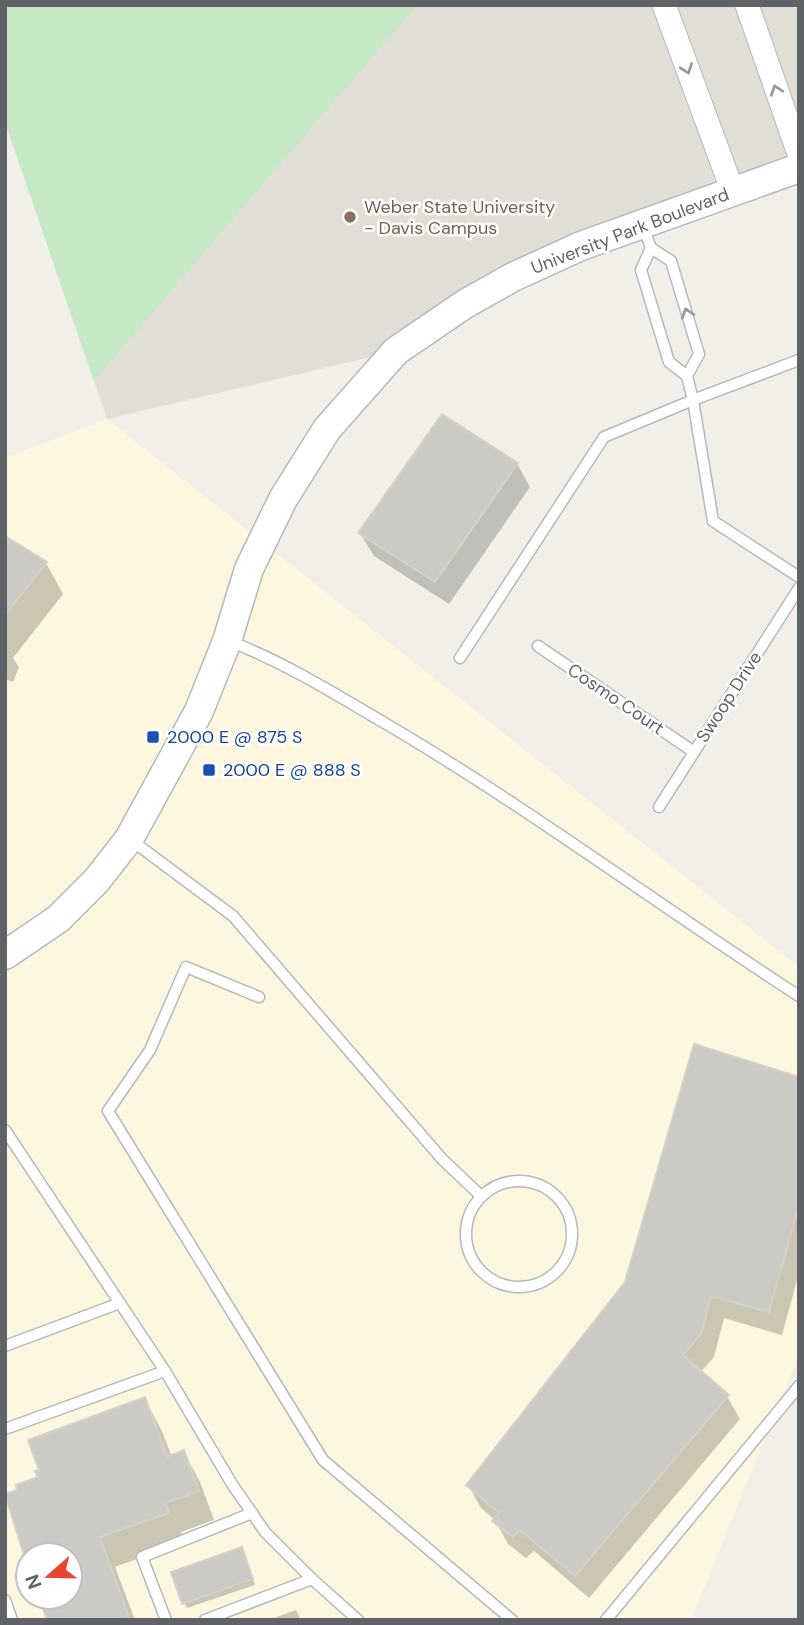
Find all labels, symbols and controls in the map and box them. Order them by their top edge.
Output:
one-way arrow [679,63,693,75]
one-way arrow [770,84,784,96]
street label: University Park Boulevard [528,182,732,280]
place label: Weber State University - Davis Campus [364,195,555,240]
marker: Weber State University - Davis Campus [342,209,358,225]
one-way arrow [680,307,695,319]
street label: Swoop Drive [691,647,767,747]
street label: Cosmo Court [563,658,669,740]
place label: 2000 E @ 875 S [167,725,303,749]
marker: 2000 E @ 875 S [145,729,161,745]
place label: 2000 E @ 888 S [223,758,361,782]
marker: 2000 E @ 888 S [201,762,217,778]
north arrow [14,1541,84,1611]
text: N [19,1571,48,1592]

